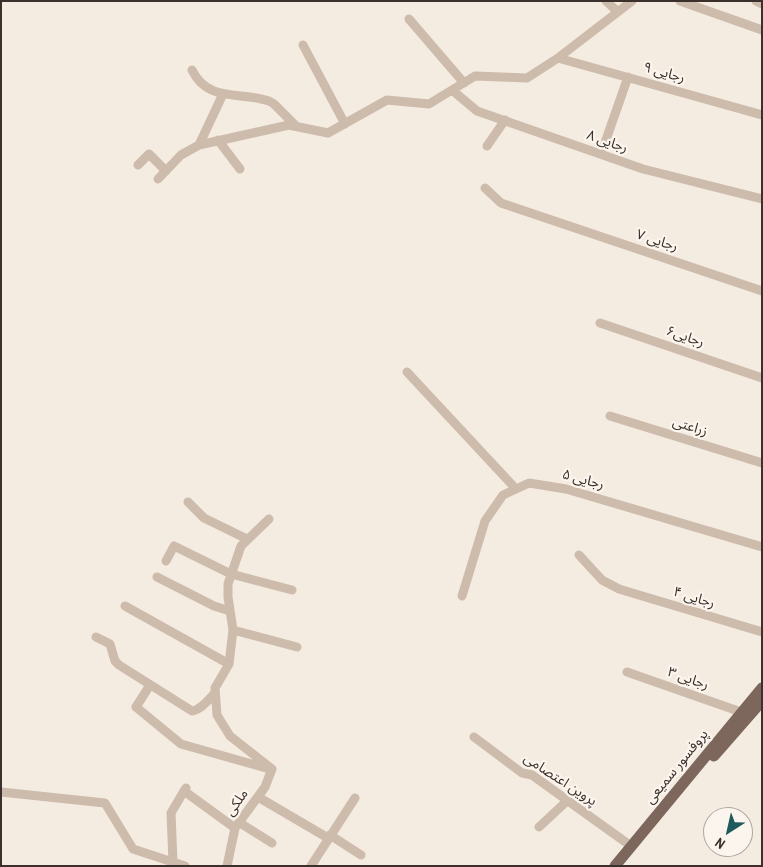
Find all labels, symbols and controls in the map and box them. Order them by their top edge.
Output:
street label: رجایی ۹ [641,59,687,87]
street label: رجایی ۸ [584,127,630,157]
street label: رجایی ۷ [634,226,680,256]
street label: رجایی۶ [664,323,706,351]
street label: زراعتی [670,414,710,440]
street label: رجایی ۵ [560,466,606,494]
street label: رجایی ۴ [671,584,717,612]
street label: رجایی ۳ [665,664,711,694]
street label: پروفسور سمیعی [642,726,712,808]
street label: پروین اعتصامی [520,750,600,810]
street label: ملکی [222,786,252,820]
north arrow [703,807,753,857]
text: N [711,834,729,853]

